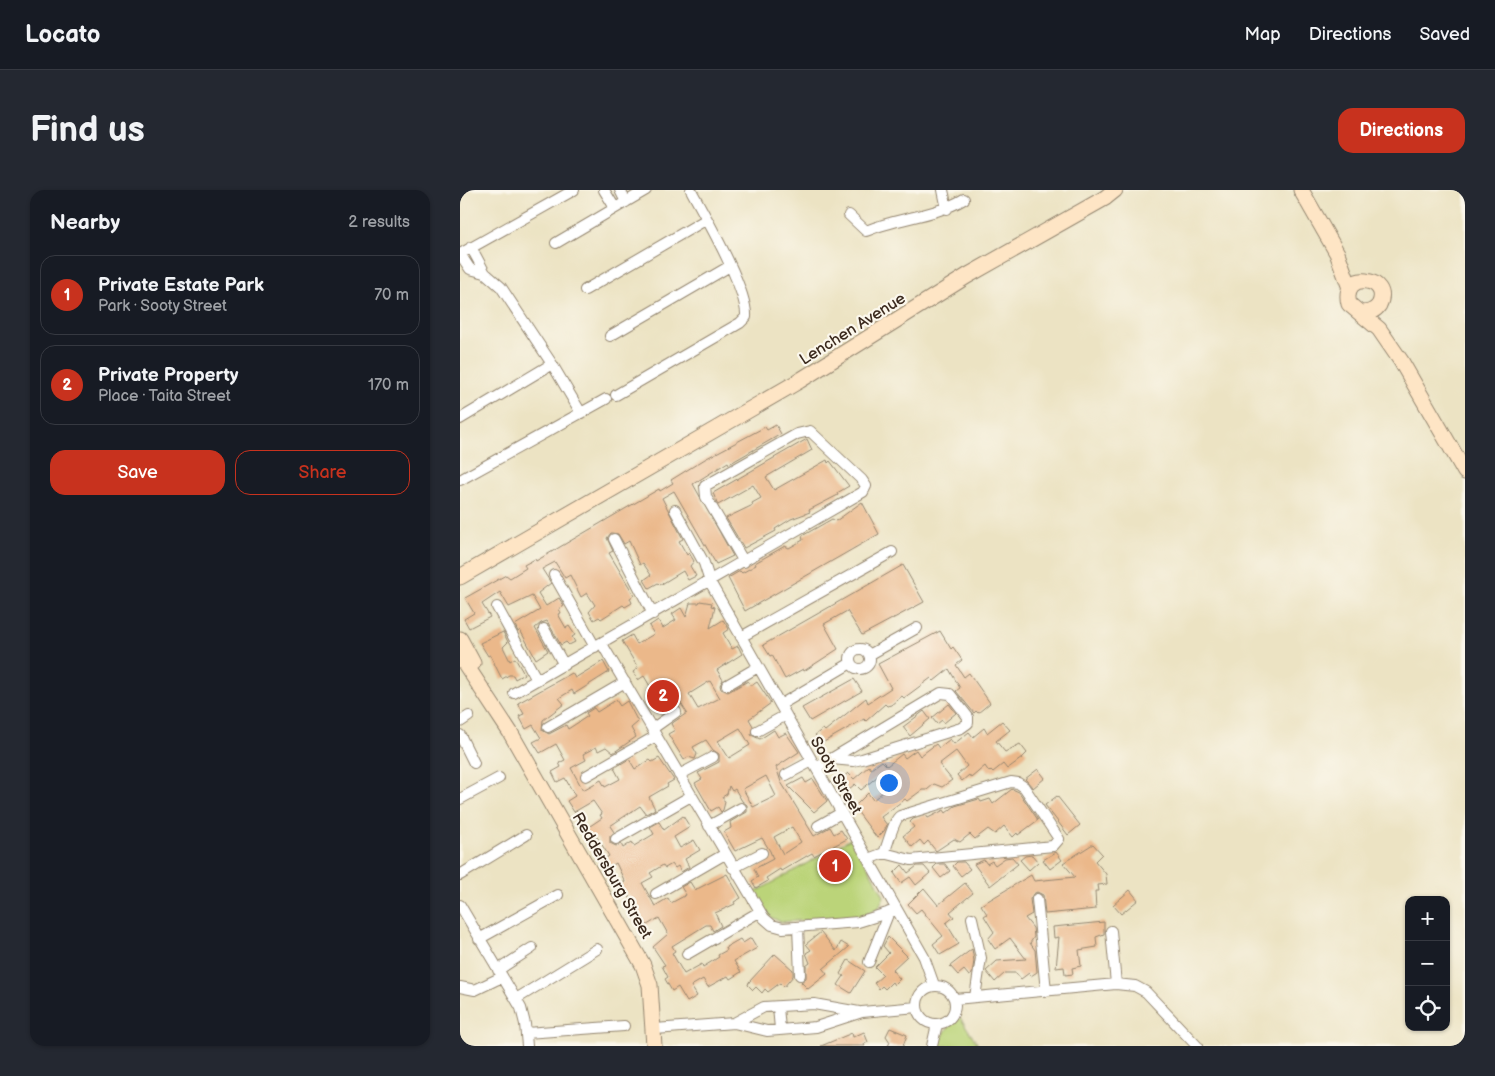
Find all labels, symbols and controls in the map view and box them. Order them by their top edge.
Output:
text: Locato [25,20,100,49]
text: Map [1245,24,1281,45]
text: Directions [1309,24,1391,45]
text: Saved [1419,24,1470,45]
button: Directions [1338,108,1465,153]
text: Find us [30,109,145,152]
text: Nearby [50,210,120,235]
text: 2 results [348,213,410,232]
text: Private Estate Park [98,274,264,297]
text: 1 [64,286,70,305]
text: 70 m [374,286,409,305]
street label: Lenchen Avenue [796,289,910,369]
text: Park · Sooty Street [98,297,227,316]
text: Private Property [98,364,238,387]
text: 2 [62,376,72,395]
text: 170 m [368,376,409,395]
text: Place · Taita Street [98,387,231,406]
button: Save [50,450,225,495]
button: Share [235,450,410,495]
pin: 2 [647,677,679,715]
street label: Sooty Street [806,733,866,818]
your location [876,770,902,796]
street label: Reddersburg Street [568,809,656,942]
pin: 1 [819,847,851,885]
map controls [1405,896,1450,1031]
button: + [1405,896,1450,941]
button: − [1405,941,1450,986]
button: locate [1405,986,1450,1031]

